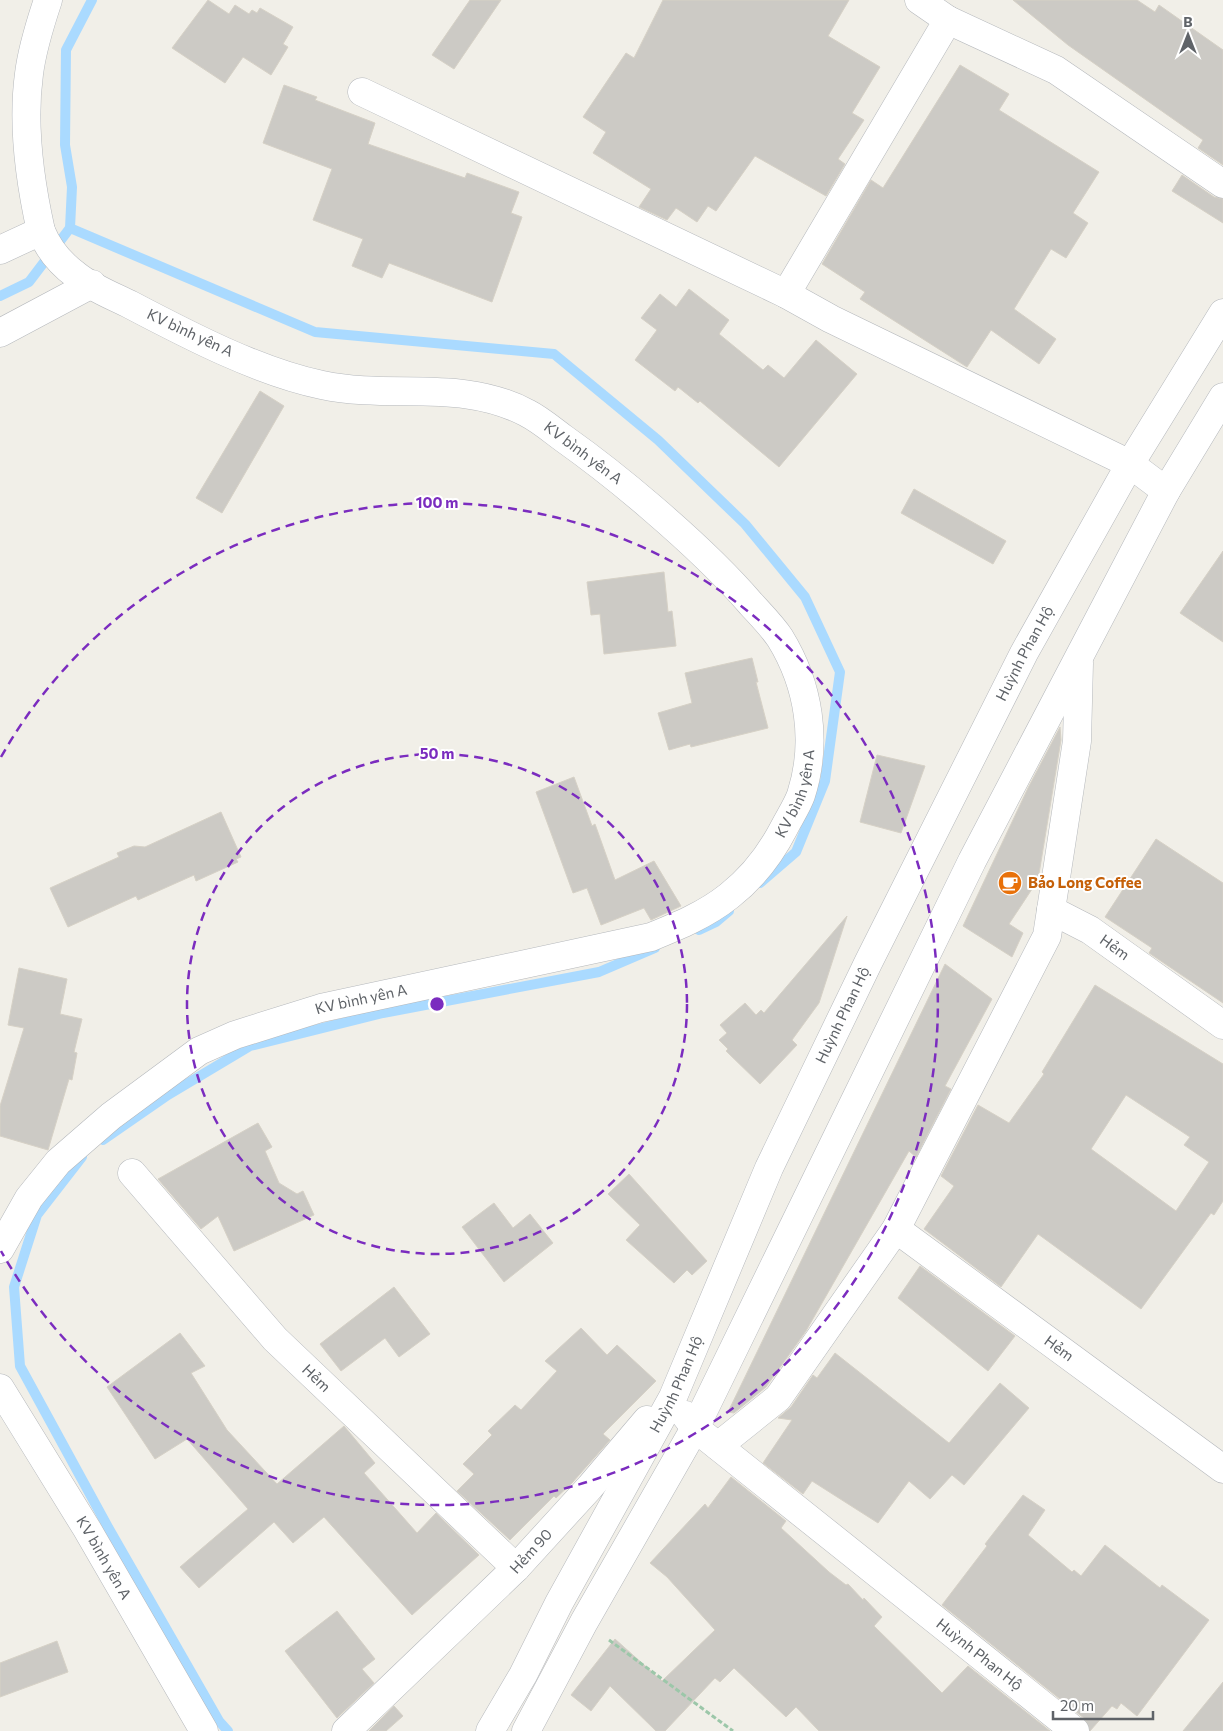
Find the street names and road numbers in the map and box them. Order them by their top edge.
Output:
street label: KV bình yên A [144,304,236,360]
street label: KV bình yên A [541,417,626,487]
street label: Huỳnh Phan Hộ [991,602,1057,703]
street label: KV bình yên A [771,749,817,840]
street label: Hẻm [1097,930,1133,963]
street label: Huỳnh Phan Hộ [811,963,873,1066]
street label: KV bình yên A [313,980,408,1017]
street label: Hẻm [1041,1331,1078,1365]
street label: Huỳnh Phan Hộ [645,1333,706,1435]
street label: Hẻm [299,1360,335,1395]
street label: KV bình yên A [73,1512,136,1602]
street label: Hẻm 90 [506,1525,555,1577]
street label: Huỳnh Phan Hộ [933,1614,1027,1694]

